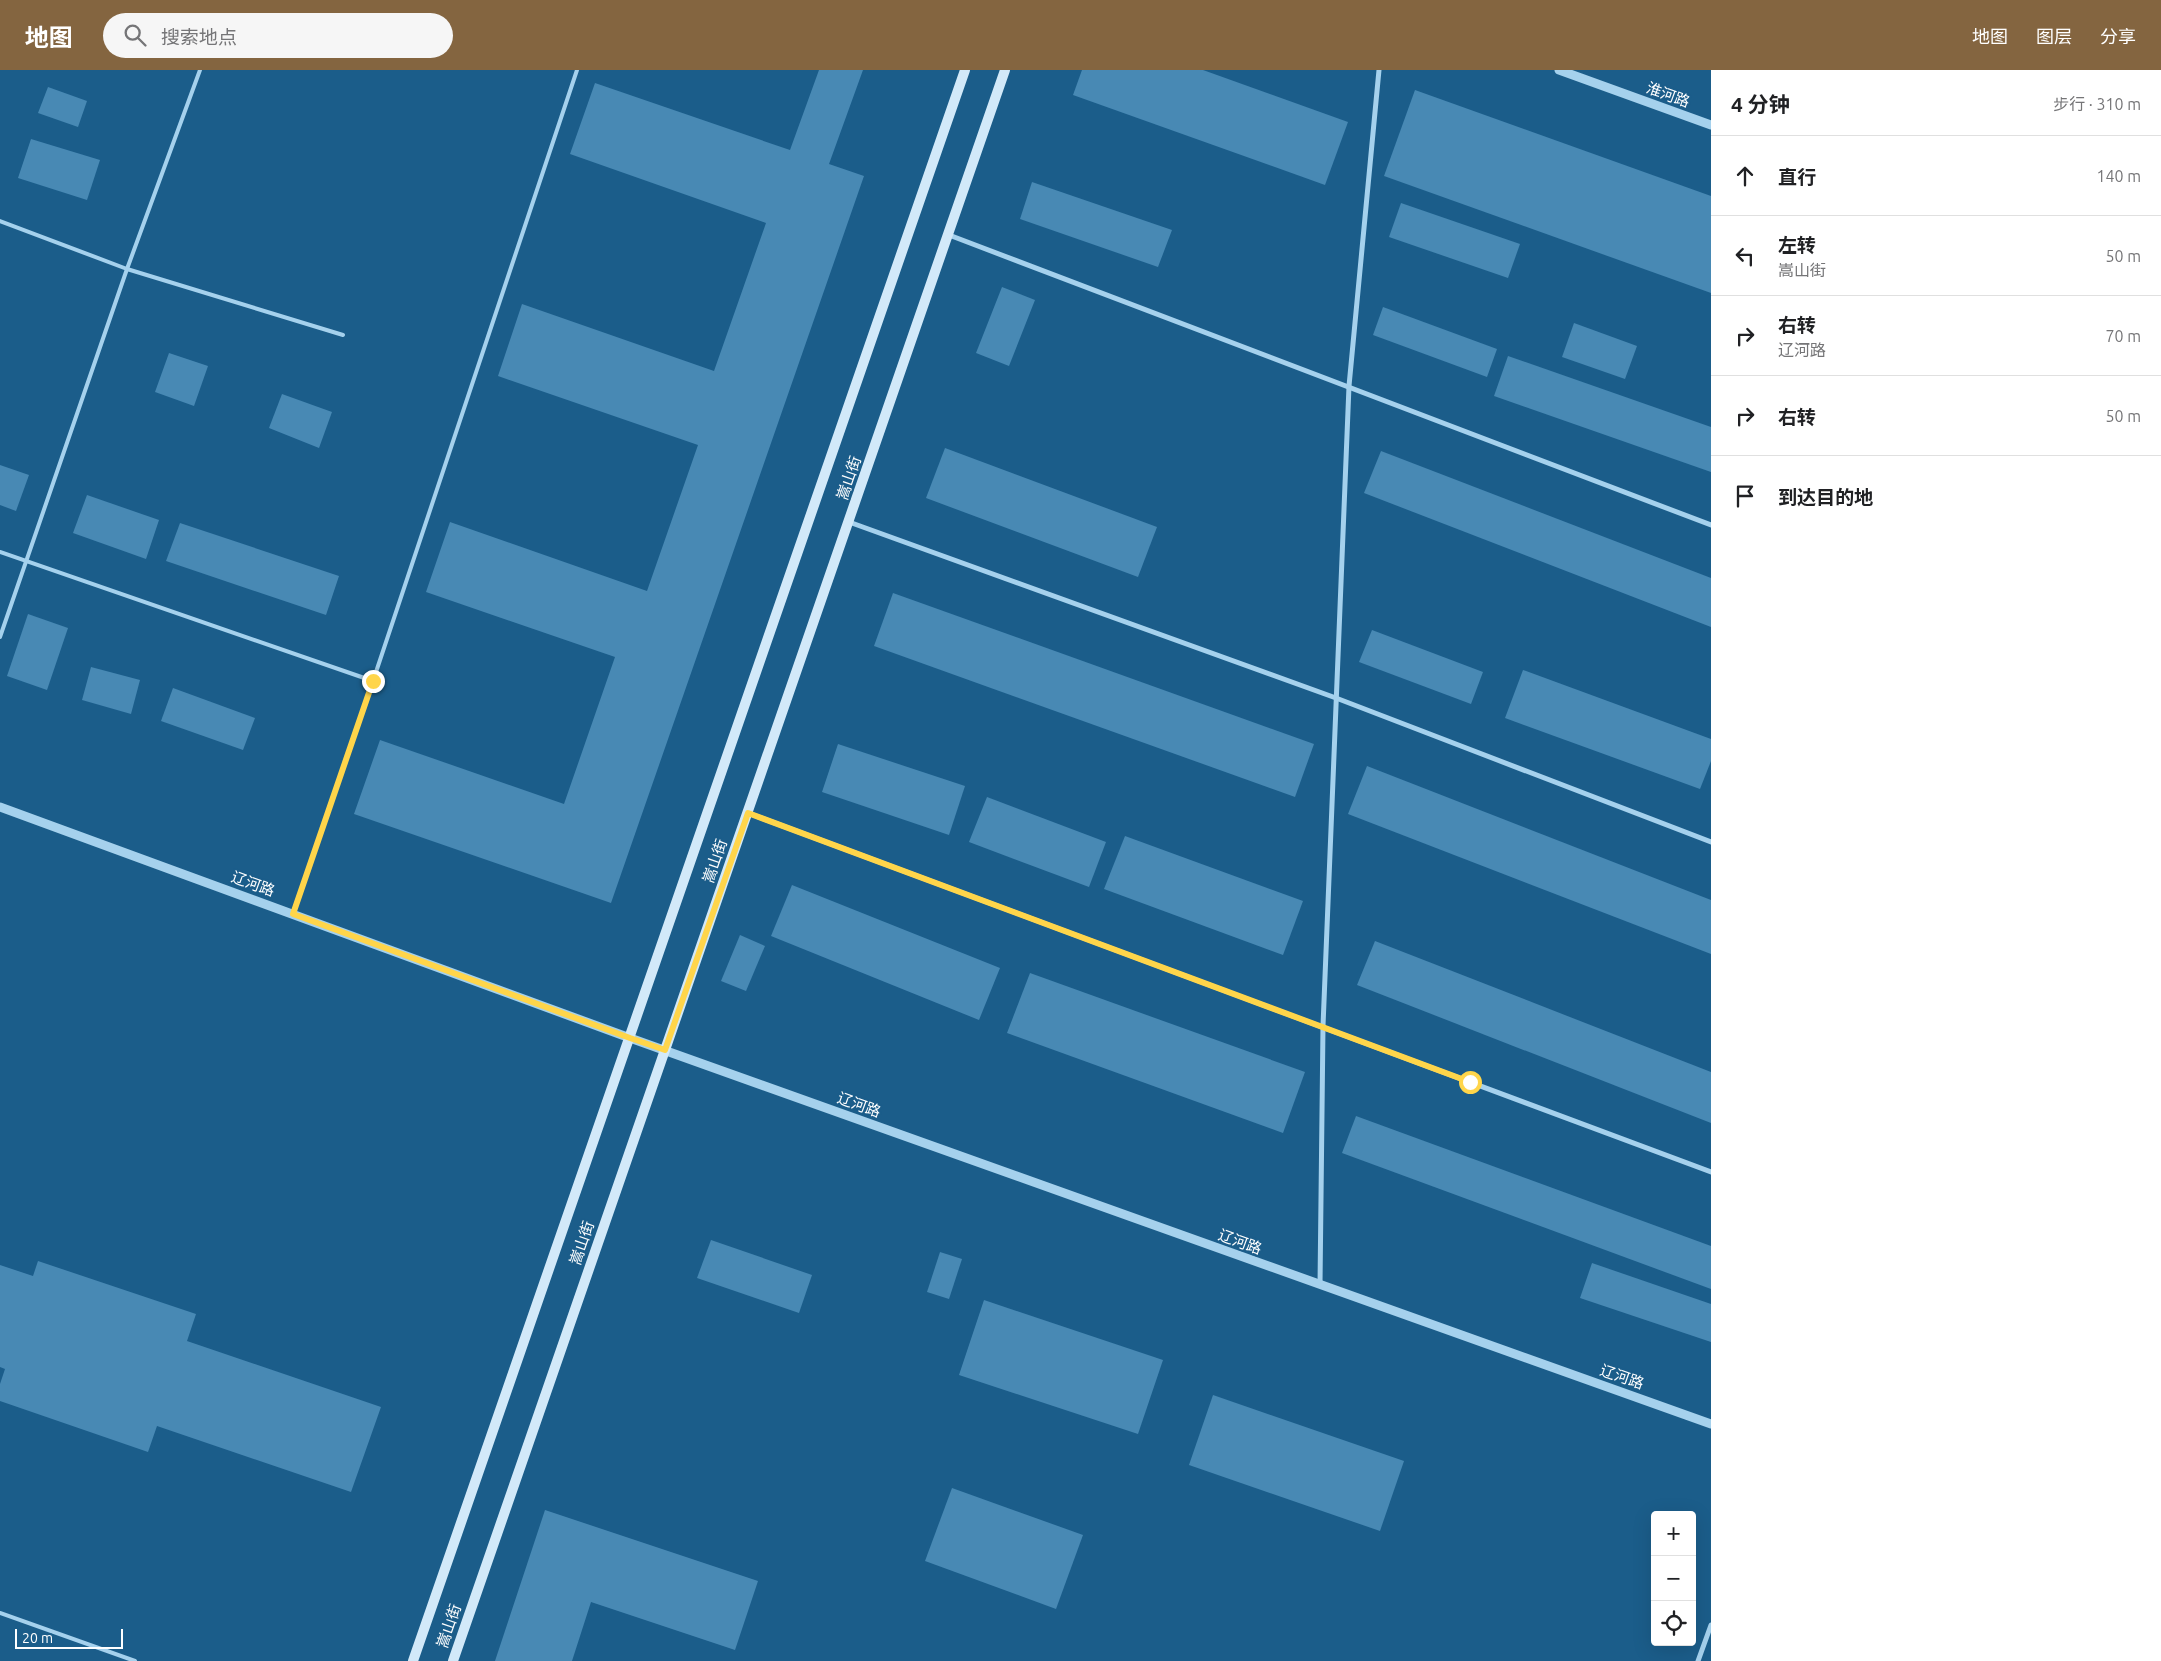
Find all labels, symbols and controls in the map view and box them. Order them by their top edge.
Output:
search box [103,13,453,58]
icon: search [121,21,149,49]
text: 地图 [25,24,73,51]
text: 搜索地点 [161,26,237,48]
text: 地图 [1972,26,2008,46]
text: 图层 [2036,26,2072,46]
text: 分享 [2100,26,2136,46]
street label: 淮河路 [1644,79,1692,110]
text: 4 分钟 [1731,92,1790,116]
text: 步行 · 310 m [2053,95,2141,113]
icon: ahead [1731,162,1759,190]
text: 直行 [1778,166,1816,188]
text: 140 m [2096,167,2141,185]
text: 左转 [1778,234,1816,256]
icon: left [1731,242,1759,270]
text: 50 m [2105,247,2141,265]
text: 嵩山街 [1778,261,1826,279]
text: 右转 [1778,314,1816,336]
icon: right [1731,322,1759,350]
text: 70 m [2105,327,2141,345]
text: 辽河路 [1778,341,1826,359]
icon: right [1731,402,1759,430]
text: 右转 [1778,406,1816,428]
text: 50 m [2105,407,2141,425]
street label: 嵩山街 [833,454,864,502]
icon: arrive [1731,482,1759,510]
text: 到达目的地 [1778,486,1873,508]
route end [362,670,385,693]
street label: 嵩山街 [699,837,730,885]
street label: 辽河路 [229,868,277,899]
route start [1459,1071,1482,1094]
street label: 辽河路 [835,1089,883,1120]
street label: 嵩山街 [566,1219,597,1267]
street label: 辽河路 [1216,1226,1264,1257]
street label: 辽河路 [1598,1361,1646,1392]
map controls [1651,1511,1696,1646]
button: + [1651,1511,1696,1556]
button: − [1651,1556,1696,1601]
button: locate [1651,1601,1696,1646]
street label: 嵩山街 [433,1602,464,1650]
scale bar [15,1626,122,1649]
text: 20 m [22,1630,53,1646]

